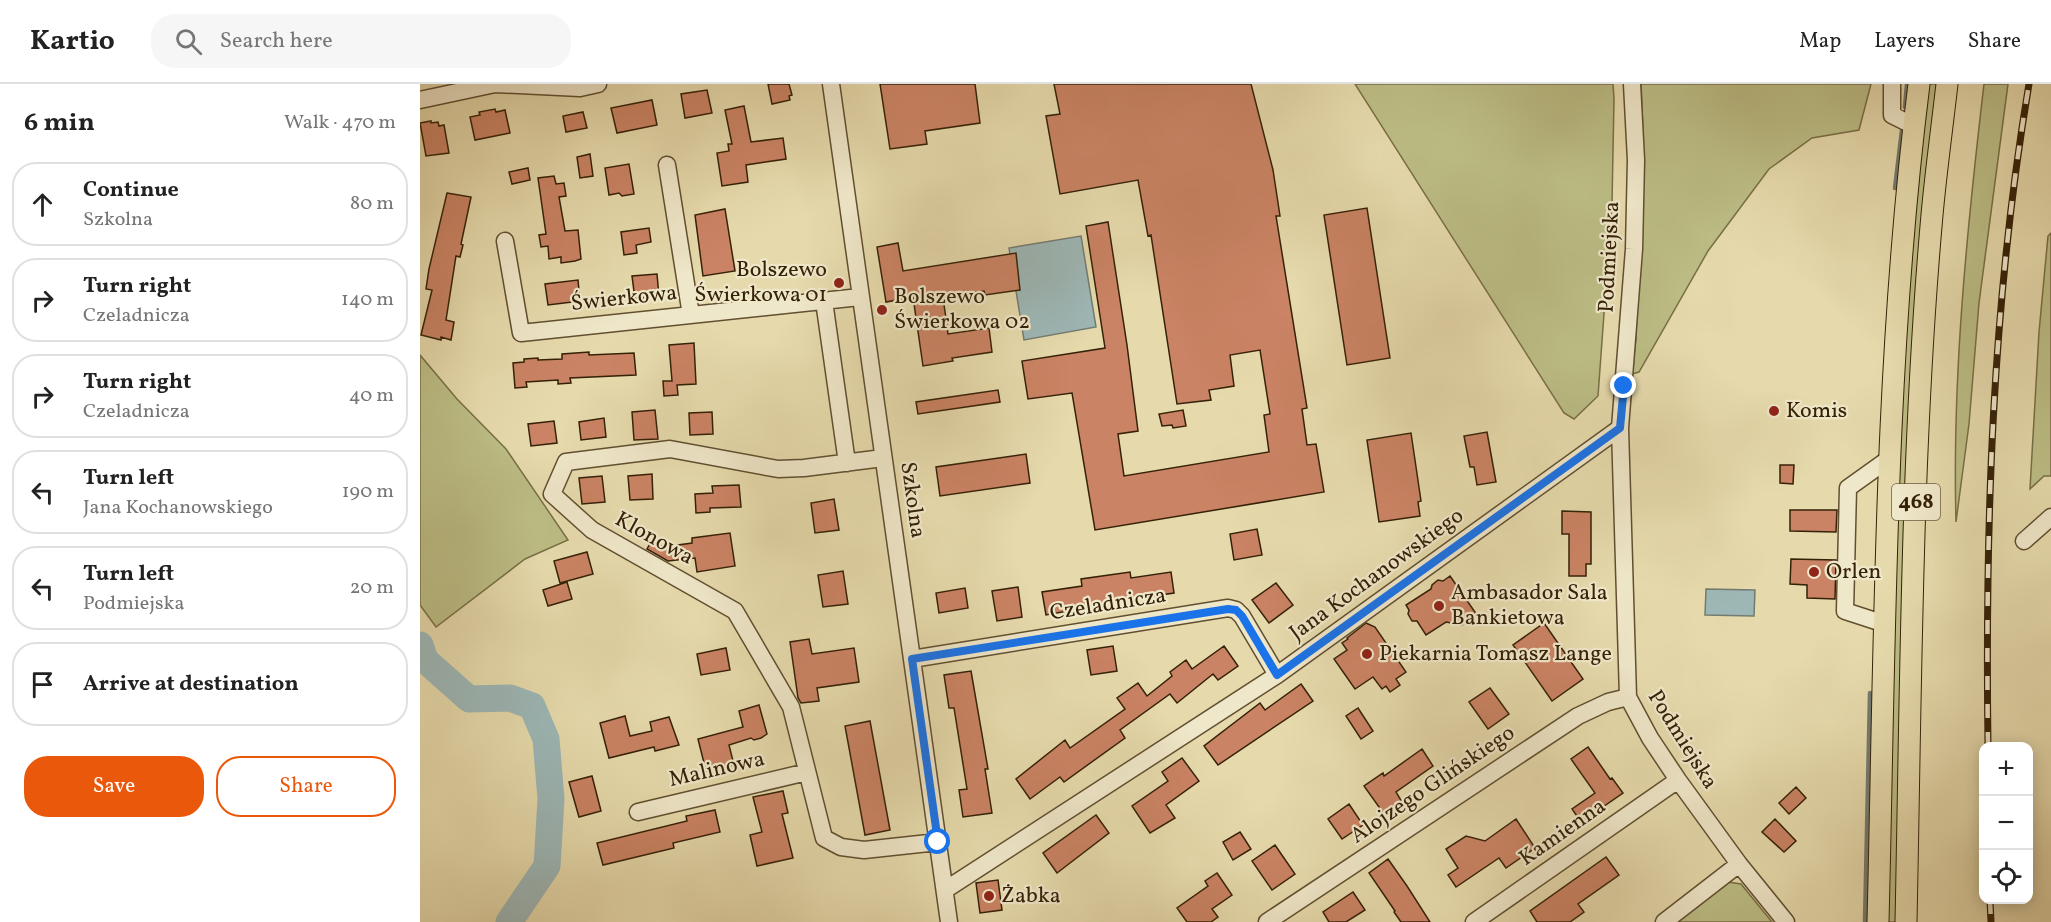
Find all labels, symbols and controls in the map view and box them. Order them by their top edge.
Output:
search box [151,14,571,68]
text: Kartio [30,22,115,61]
icon: search [172,25,205,58]
text: Search here [220,26,333,57]
text: Map [1799,27,1841,56]
text: Layers [1874,27,1935,56]
text: Share [1968,27,2021,56]
text: 6 min [24,105,95,141]
text: Walk · 470 m [284,109,396,137]
text: Continue [83,175,179,206]
icon: ahead [26,188,59,221]
text: 80 m [350,190,394,218]
street label: Podmiejska [1592,200,1628,314]
text: Szkolna [83,206,153,234]
place label: Bolszewo Świerkowa 01 [694,255,827,311]
text: Turn right [83,271,191,302]
marker: Bolszewo Świerkowa 01 [832,276,846,290]
street label: Świerkowa [569,278,679,320]
place label: Bolszewo Świerkowa 02 [894,282,1030,338]
icon: right [26,284,59,317]
text: 140 m [341,286,394,314]
text: Czeladnicza [83,302,190,330]
marker: Bolszewo Świerkowa 02 [875,303,889,317]
text: Turn right [83,367,191,398]
route end [1610,372,1636,398]
icon: right [26,380,59,413]
text: 40 m [349,382,394,410]
place label: Komis [1786,396,1847,427]
text: Czeladnicza [83,398,190,426]
marker: Komis [1767,404,1781,418]
street label: Szkolna [891,460,933,540]
text: Turn left [83,463,174,494]
icon: left [26,476,59,509]
text: 190 m [342,478,394,506]
road number: 468 [1892,484,1940,520]
text: Jana Kochanowskiego [83,494,273,522]
street label: Jana Kochanowskiego [1283,501,1471,649]
street label: Klonowa [609,505,699,573]
place label: Orlen [1826,557,1881,588]
text: Turn left [83,559,174,590]
marker: Orlen [1807,565,1821,579]
icon: left [26,572,59,605]
text: 20 m [350,574,394,602]
place label: Ambasador Sala Bankietowa [1451,578,1608,634]
street label: Czeladnicza [1048,581,1168,629]
text: Podmiejska [83,590,184,618]
marker: Ambasador Sala Bankietowa [1432,599,1446,613]
place label: Piekarnia Tomasz Lange [1379,639,1612,670]
marker: Piekarnia Tomasz Lange [1360,647,1374,661]
icon: arrive [26,668,59,701]
text: Arrive at destination [83,669,299,700]
street label: Podmiejska [1639,684,1725,796]
street label: Alojzego Glińskiego [1344,718,1522,852]
map controls [1979,742,2033,904]
button: + [1979,742,2033,796]
street label: Malinowa [666,744,768,796]
button: Save [24,756,204,817]
button: Share [216,756,396,817]
street label: Kamienna [1513,792,1613,874]
button: − [1979,796,2033,850]
route start [924,828,950,854]
button: locate [1979,850,2033,904]
place label: Żabka [1001,881,1061,912]
marker: Żabka [982,889,996,903]

